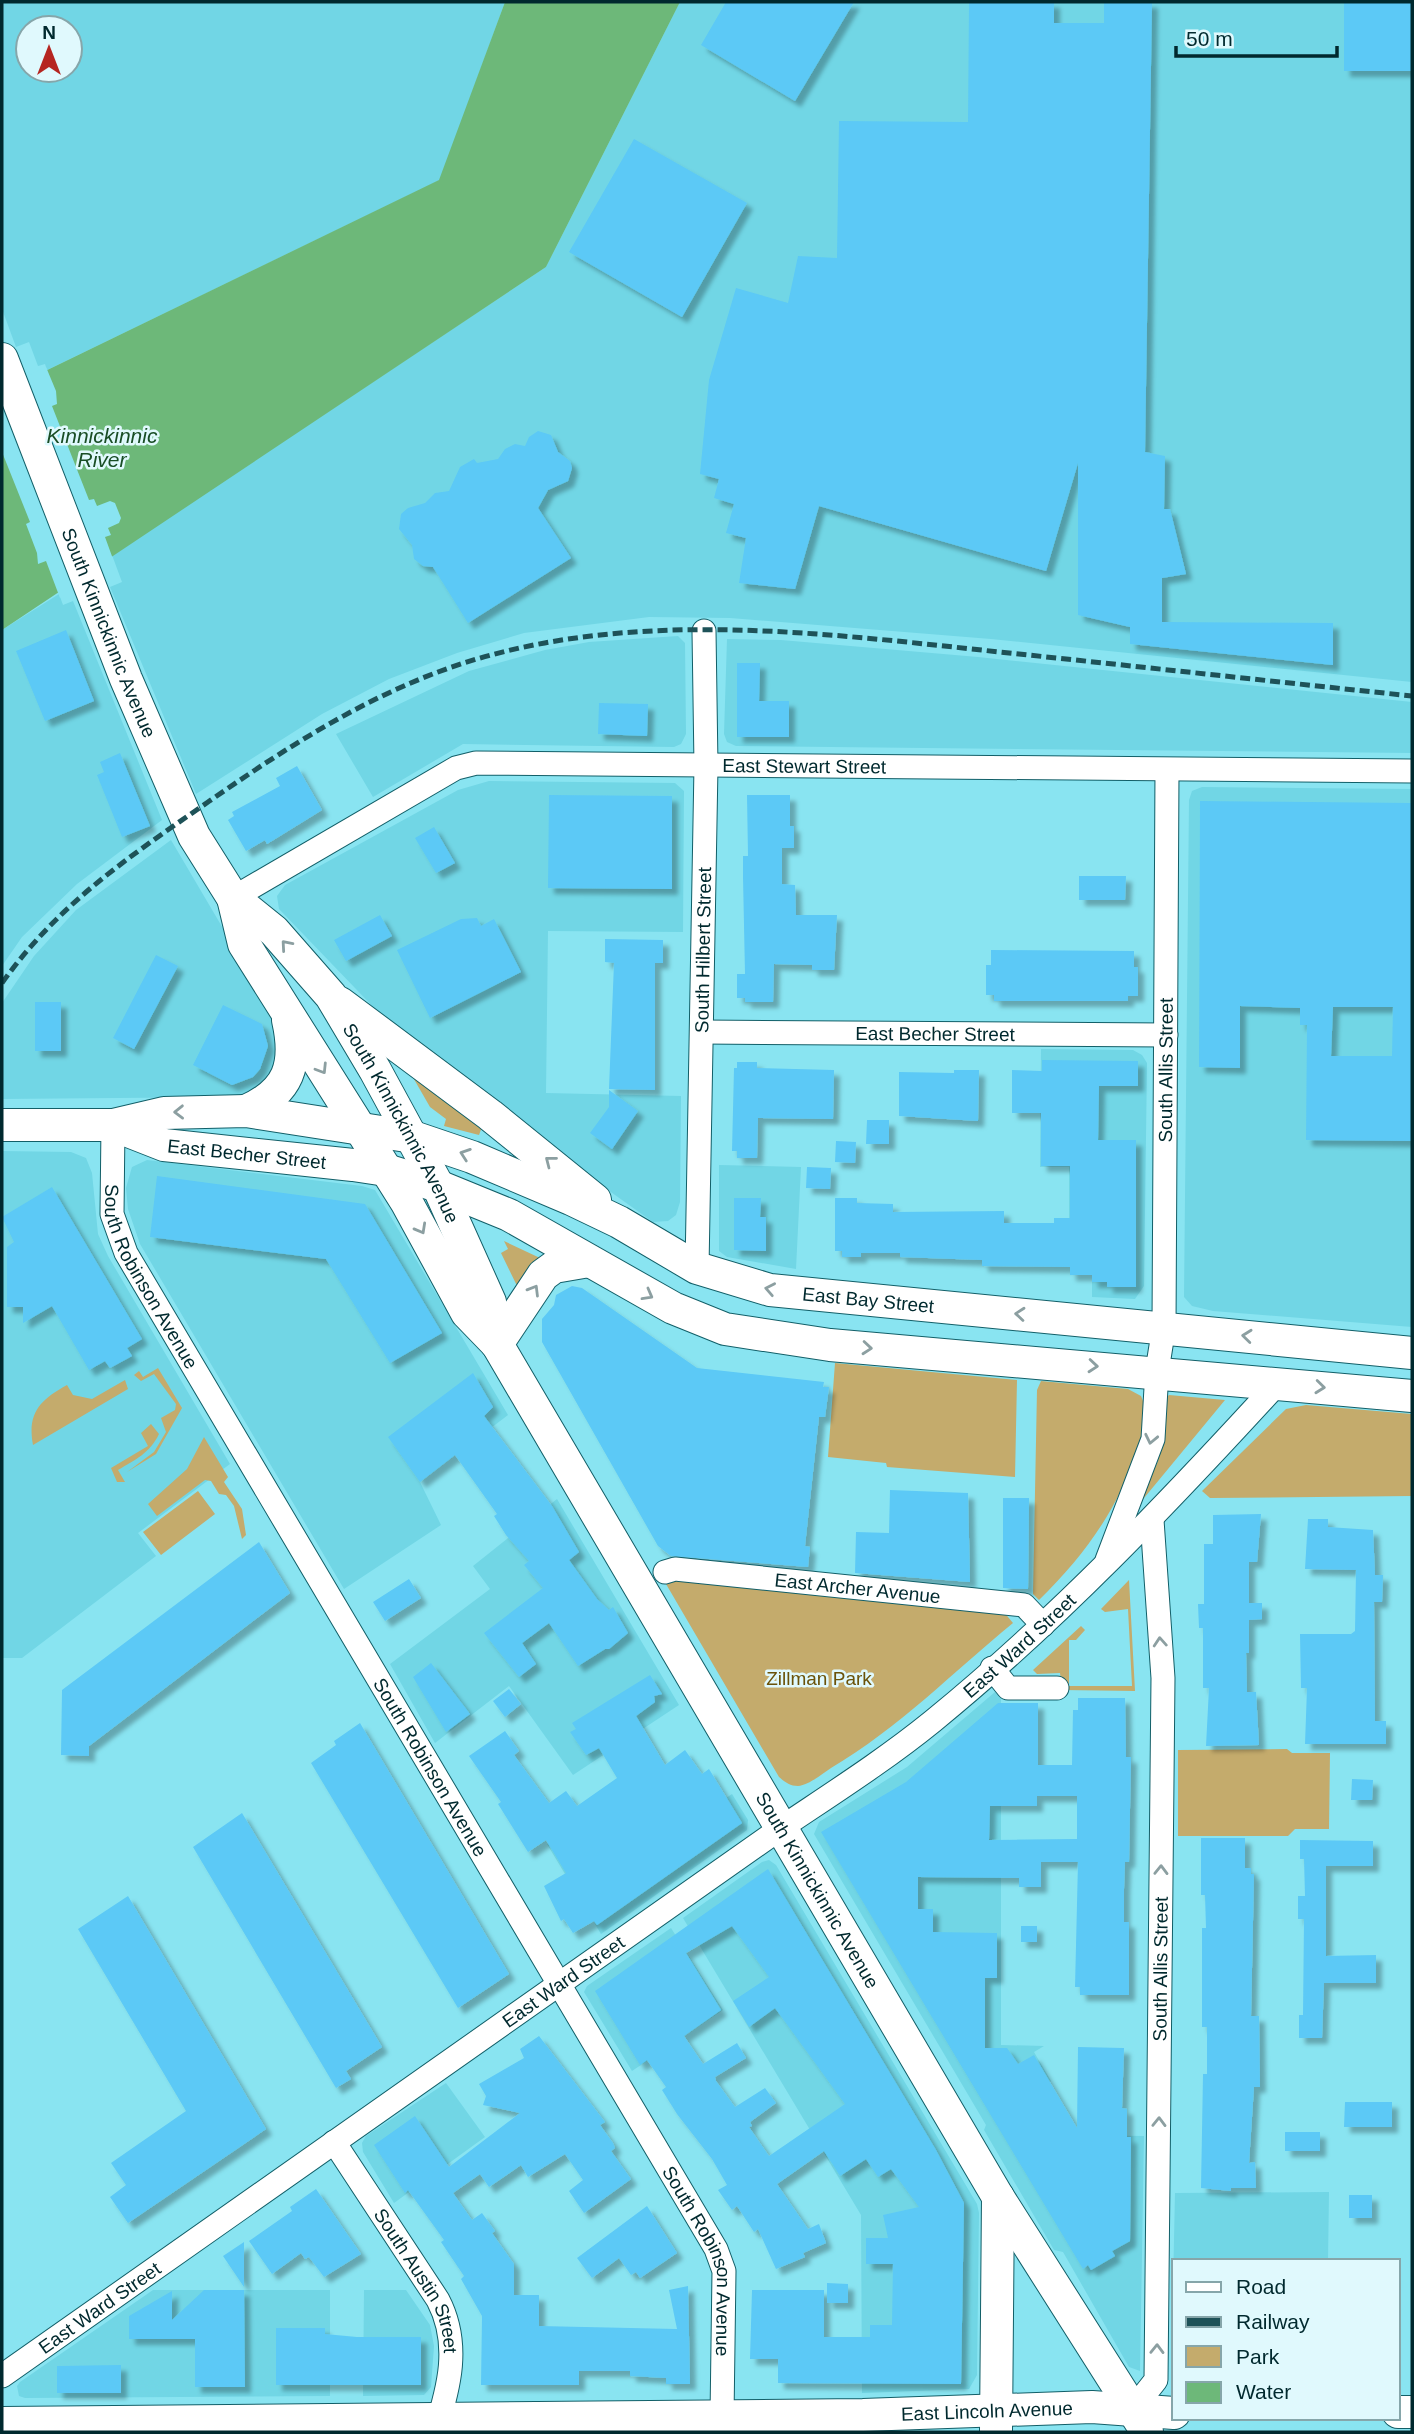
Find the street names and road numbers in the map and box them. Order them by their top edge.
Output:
street label: South Kinnickinnic Avenue [58,525,160,741]
street label: East Stewart Street [722,755,887,778]
street label: South Hilbert Street [691,866,715,1033]
street label: South Allis Street [1155,997,1177,1143]
street label: South Kinnickinnic Avenue [339,1020,463,1226]
street label: East Becher Street [855,1023,1016,1045]
street label: East Becher Street [166,1135,328,1173]
street label: South Robinson Avenue [101,1184,202,1373]
street label: East Bay Street [801,1283,936,1317]
street label: East Archer Avenue [774,1569,942,1607]
street label: East Ward Street [959,1589,1080,1702]
street label: South Robinson Avenue [369,1674,491,1860]
street label: South Kinnickinnic Avenue [752,1788,883,1992]
street label: South Allis Street [1149,1896,1172,2042]
street label: East Ward Street [498,1931,629,2032]
street label: South Robinson Avenue [658,2162,734,2357]
street label: South Austin Street [370,2205,461,2354]
street label: East Ward Street [35,2257,165,2358]
street label: East Lincoln Avenue [901,2398,1073,2425]

